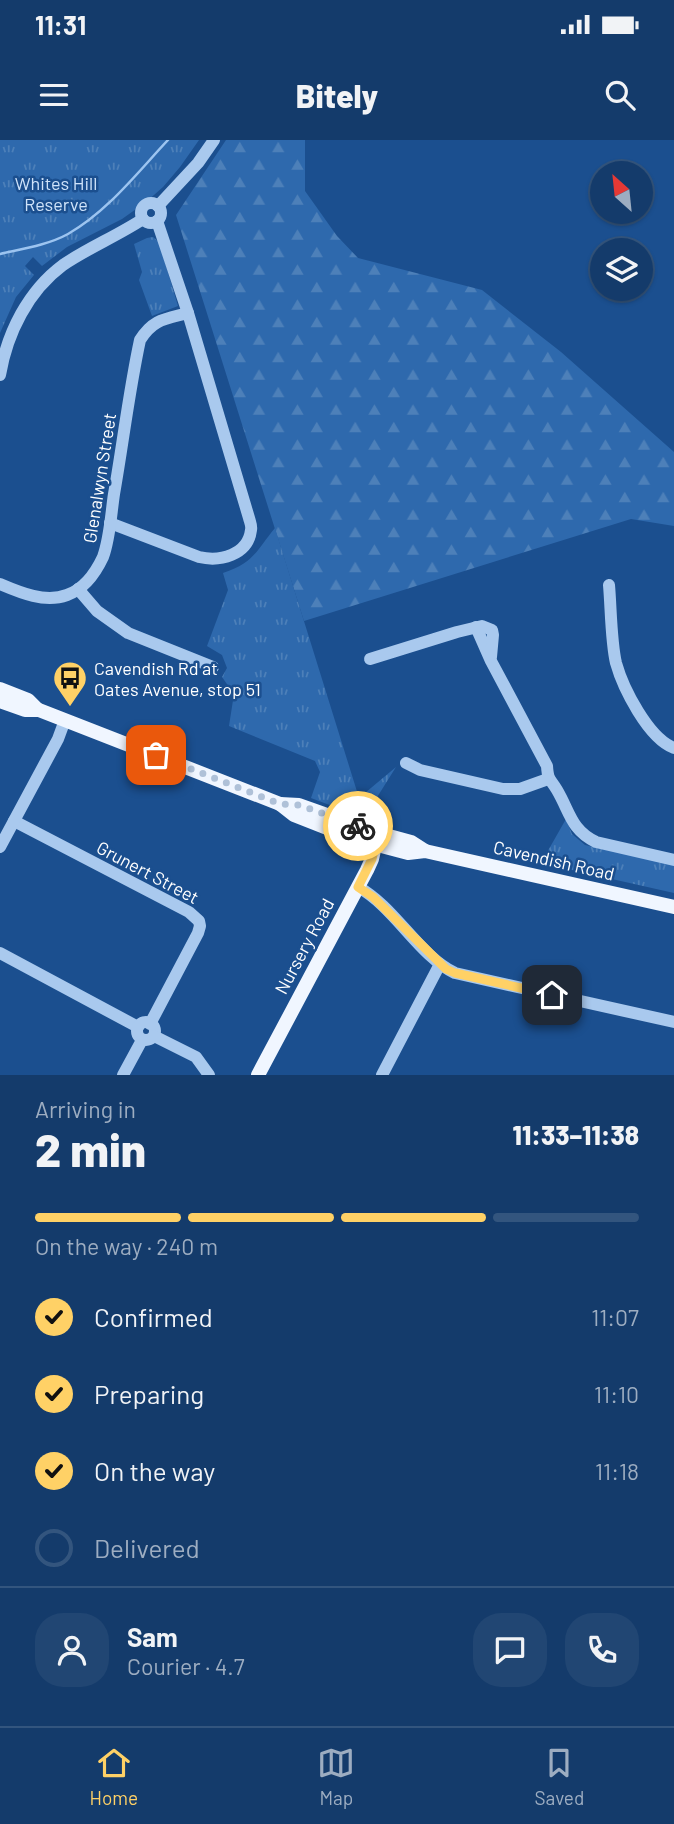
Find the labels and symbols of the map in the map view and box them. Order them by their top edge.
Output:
north arrow [590,161,653,224]
park label: Whites Hill Reserve [15,172,97,215]
street label: Glenalwyn Street [78,411,120,545]
place label: Cavendish Rd at Oates Avenue, stop 51 [94,657,261,700]
bus stop icon: Cavendish Rd at Oates Avenue, stop 51 [51,659,89,708]
pin [126,725,186,785]
courier [323,791,393,861]
street label: Cavendish Road [491,835,617,885]
street label: Grunert Street [93,836,203,908]
street label: Nursery Road [270,894,338,998]
pin [522,965,582,1025]

